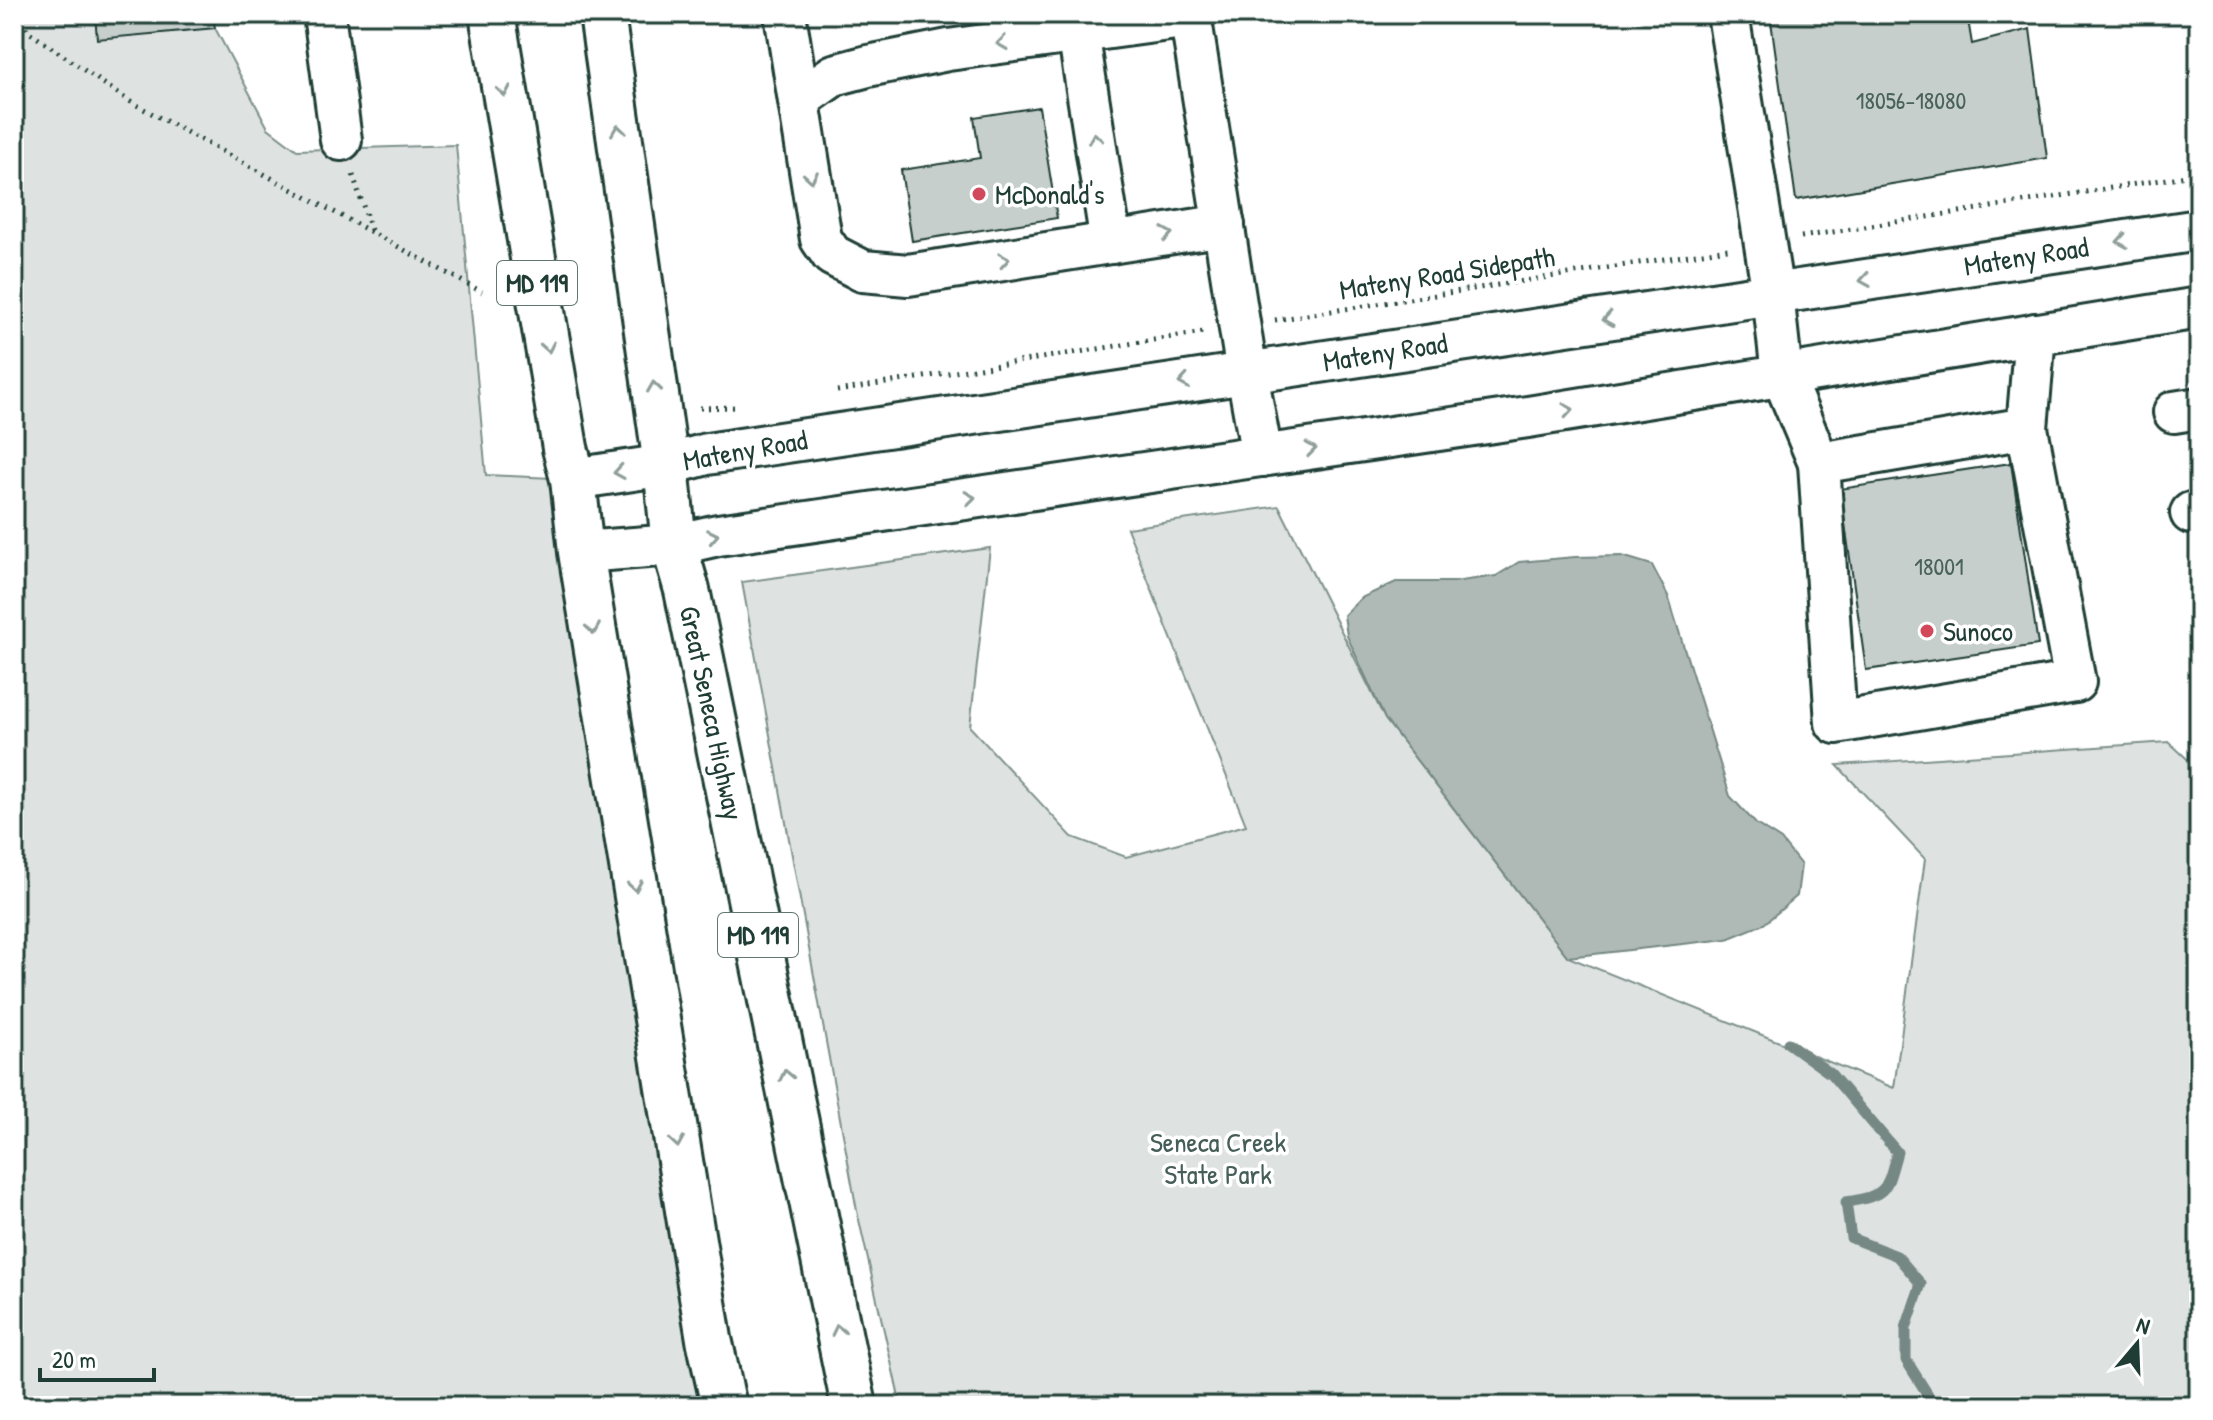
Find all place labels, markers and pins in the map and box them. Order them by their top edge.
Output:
place label: McDonald's [995,175,1104,213]
marker: McDonald's [970,185,988,203]
place label: Sunoco [1943,612,2013,650]
marker: Sunoco [1918,622,1936,640]

